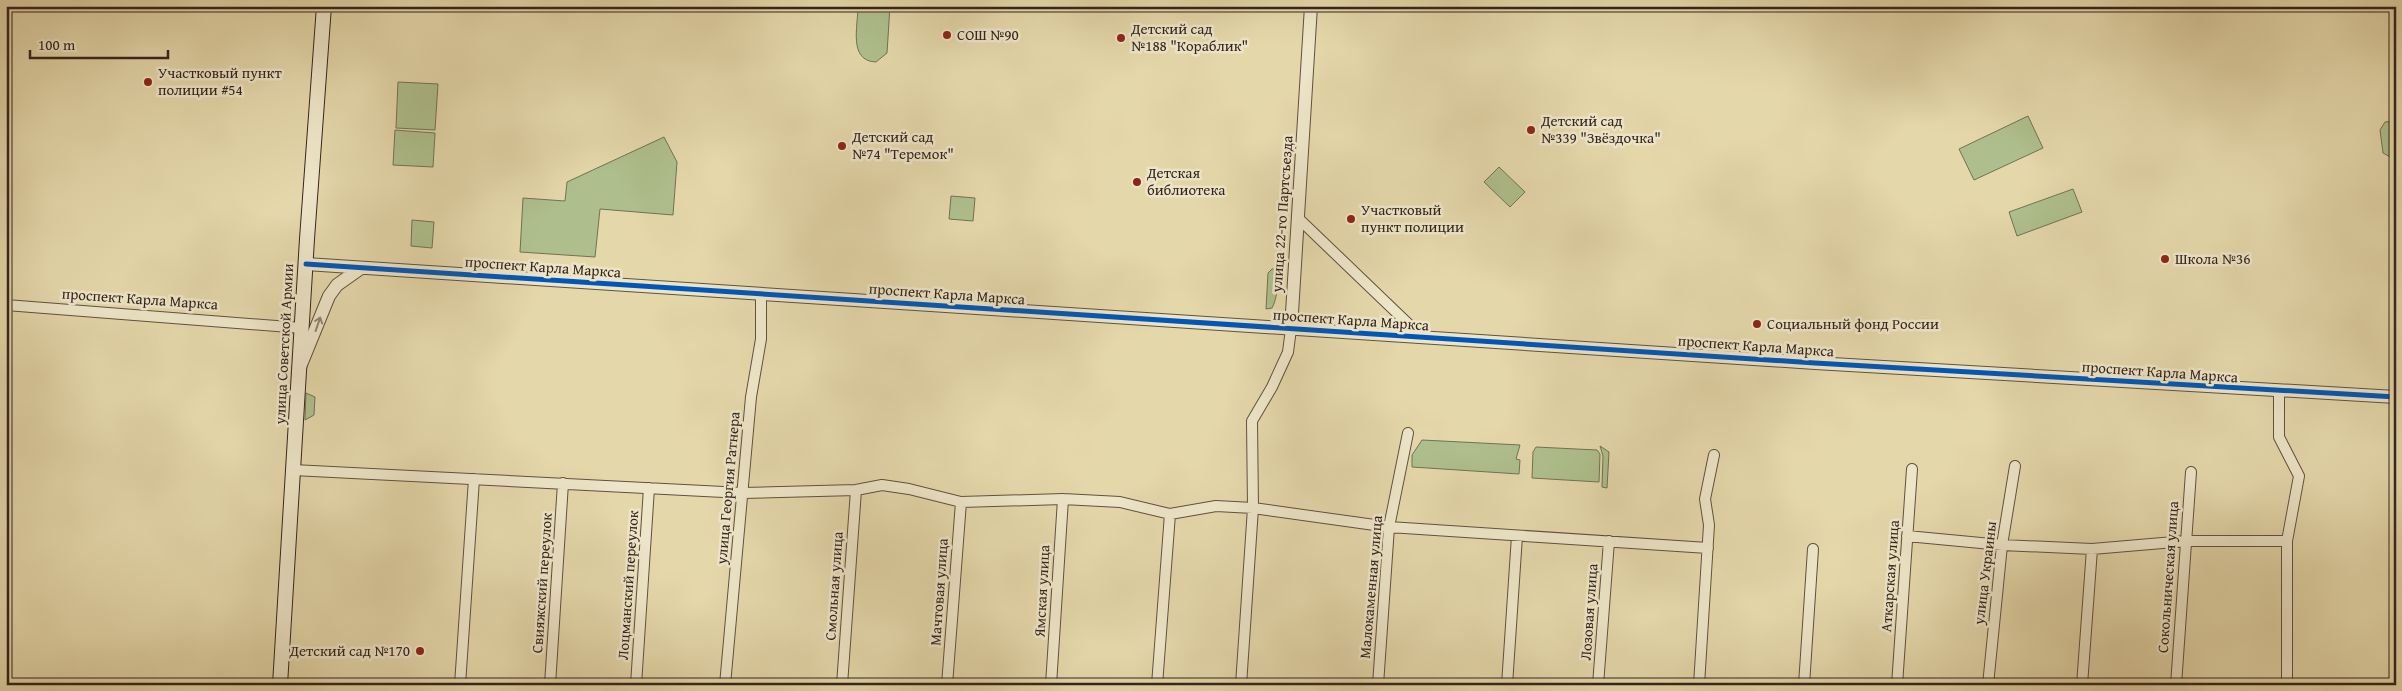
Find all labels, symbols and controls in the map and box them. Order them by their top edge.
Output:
place label: Детский сад №188 "Кораблик" [1130,18,1248,56]
place label: СОШ №90 [957,24,1019,45]
scale bar [30,28,168,60]
marker: СОШ №90 [941,29,953,41]
marker: Детский сад №188 "Кораблик" [1115,32,1127,44]
text: 100 m [38,34,76,55]
place label: Участковый пункт полиции #54 [158,62,282,100]
marker: Участковый пункт полиции #54 [142,76,154,88]
place label: Детский сад №339 "Звёздочка" [1540,110,1661,148]
marker: Детский сад №339 "Звёздочка" [1525,124,1537,136]
place label: Детский сад №74 "Теремок" [851,126,954,164]
street label: улица 22-го Партсъезда [1265,134,1298,294]
marker: Детский сад №74 "Теремок" [836,140,848,152]
place label: Детская библиотека [1146,162,1226,200]
marker: Детская библиотека [1131,176,1143,188]
place label: Участковый пункт полиции [1361,199,1464,237]
marker: Участковый пункт полиции [1345,213,1357,225]
place label: Школа №36 [2175,248,2250,269]
street label: проспект Карла Маркса [464,251,623,282]
marker: Школа №36 [2159,253,2171,265]
street label: улица Советской Армии [269,263,298,426]
street label: проспект Карла Маркса [868,278,1027,309]
street label: проспект Карла Маркса [61,283,220,314]
street label: проспект Карла Маркса [1272,304,1431,335]
place label: Социальный фонд России [1767,313,1939,334]
one-way arrow [314,317,323,333]
marker: Социальный фонд России [1751,318,1763,330]
street label: проспект Карла Маркса [1677,330,1836,361]
street label: проспект Карла Маркса [2081,356,2240,387]
street label: улица Георгия Ратнера [710,410,745,566]
street label: Сокольническая улица [2152,499,2183,654]
street label: Лоцманский переулок [612,509,643,660]
street label: Свияжский переулок [526,512,557,654]
street label: Малокаменная улица [1354,514,1387,659]
street label: Аткарская улица [1875,518,1904,633]
street label: улица Украины [1968,519,2001,627]
street label: Смольная улица [819,530,848,641]
street label: Мачтовая улица [924,537,953,646]
street label: Ямская улица [1029,543,1054,639]
street label: Лозовая улица [1575,562,1602,661]
place label: Детский сад №170 [288,640,410,661]
marker: Детский сад №170 [414,645,426,657]

